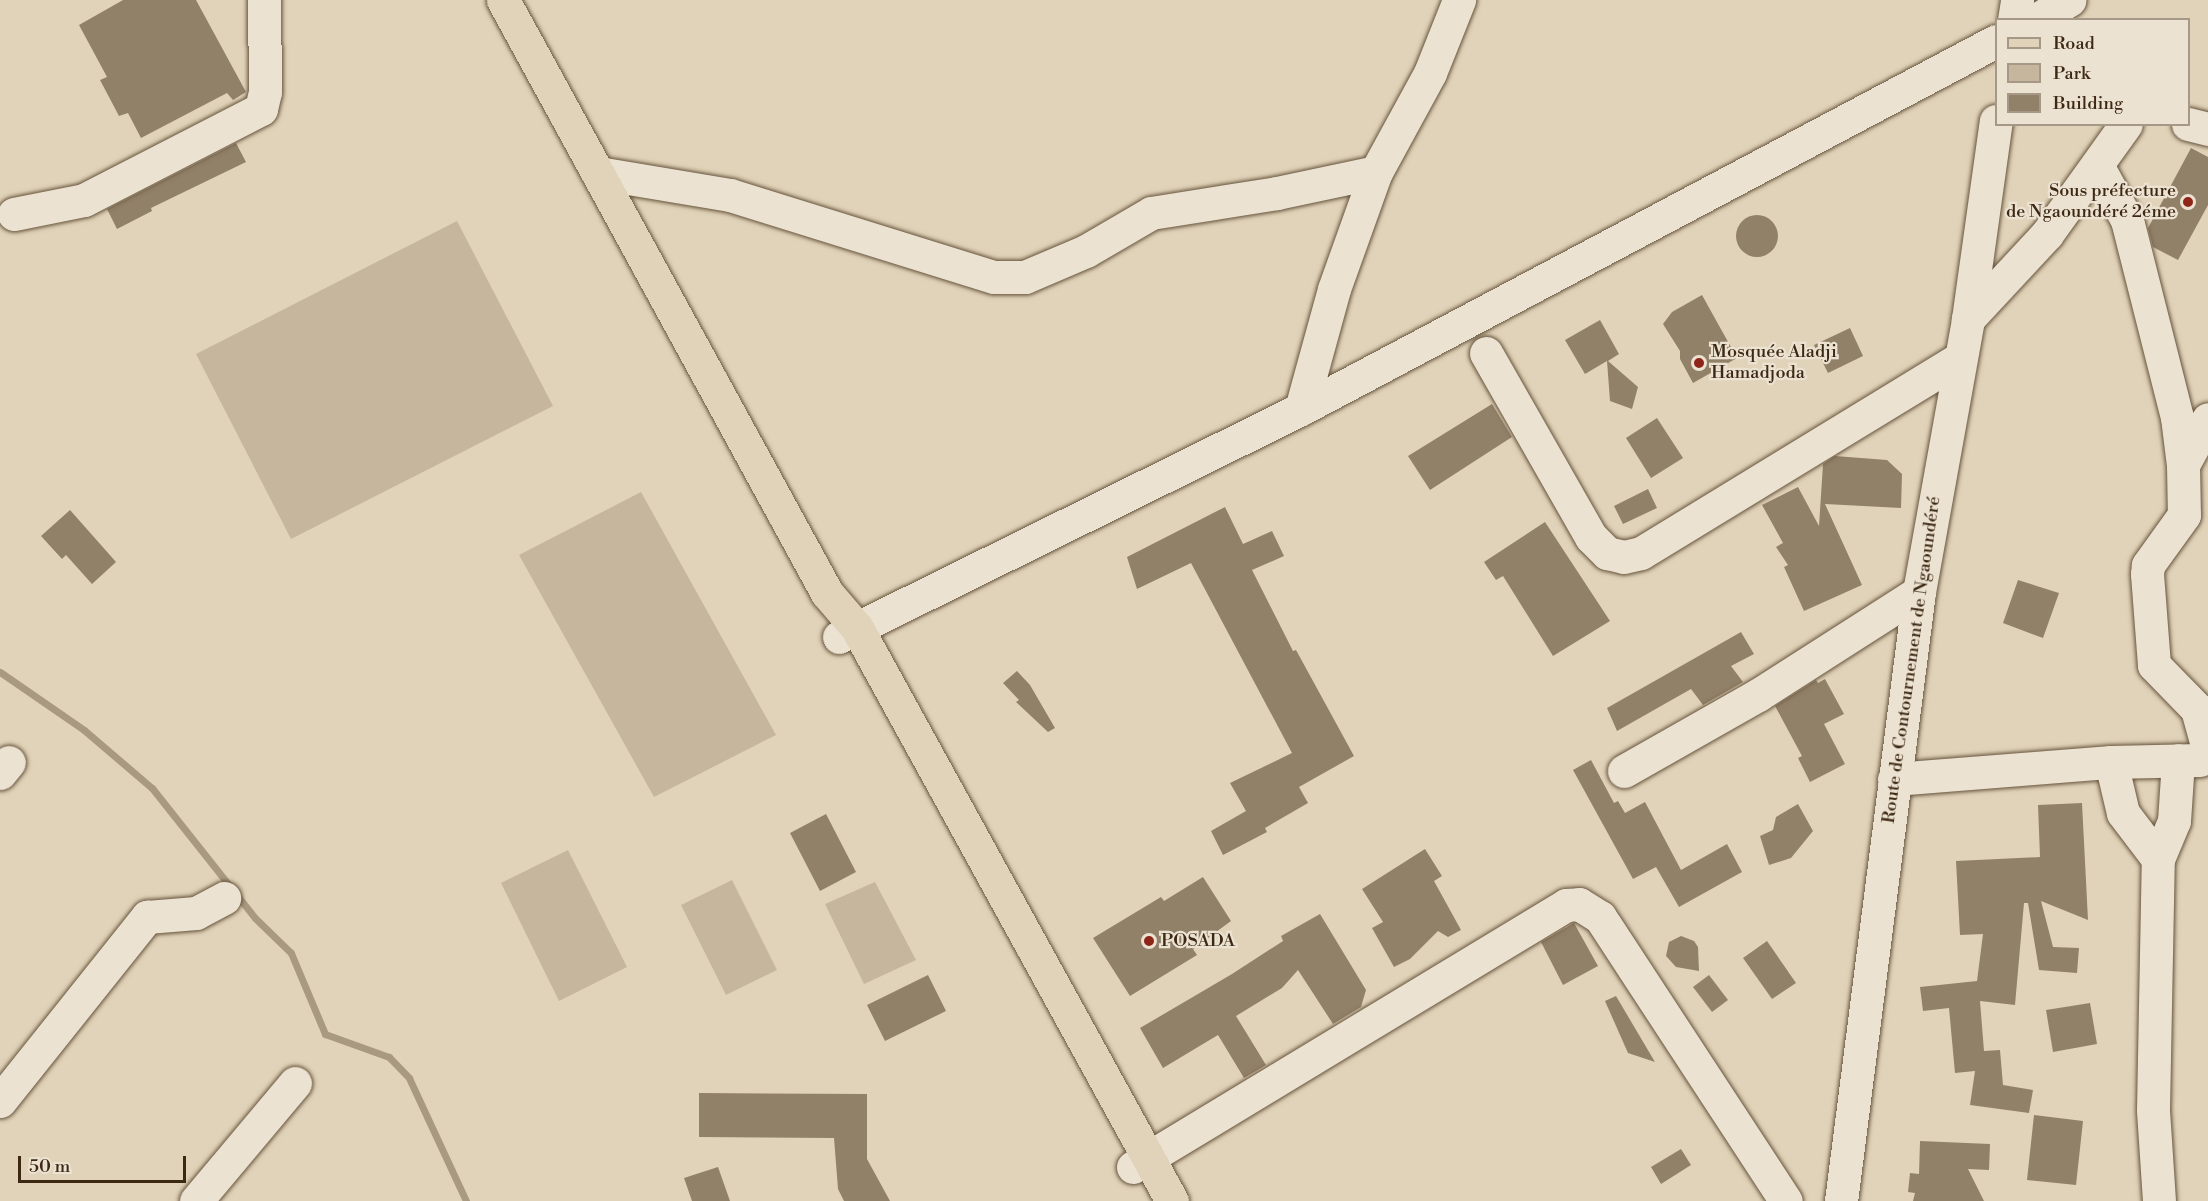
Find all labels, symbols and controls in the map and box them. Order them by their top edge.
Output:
legend [1995,18,2190,126]
text: Road [2053,32,2095,55]
text: Park [2053,62,2090,85]
text: Building [2053,92,2123,115]
place label: Sous préfecture de Ngaoundéré 2éme [2006,181,2176,224]
marker: Sous préfecture de Ngaoundéré 2éme [2181,195,2195,209]
place label: Mosquée Aladji Hamadjoda [1711,342,1837,385]
marker: Mosquée Aladji Hamadjoda [1692,356,1706,370]
street label: Route de Contournement de Ngaoundéré [1878,495,1946,825]
place label: POSADA [1161,930,1235,952]
marker: POSADA [1142,934,1156,948]
scale bar [21,1144,189,1182]
text: 50 m [29,1155,70,1178]

